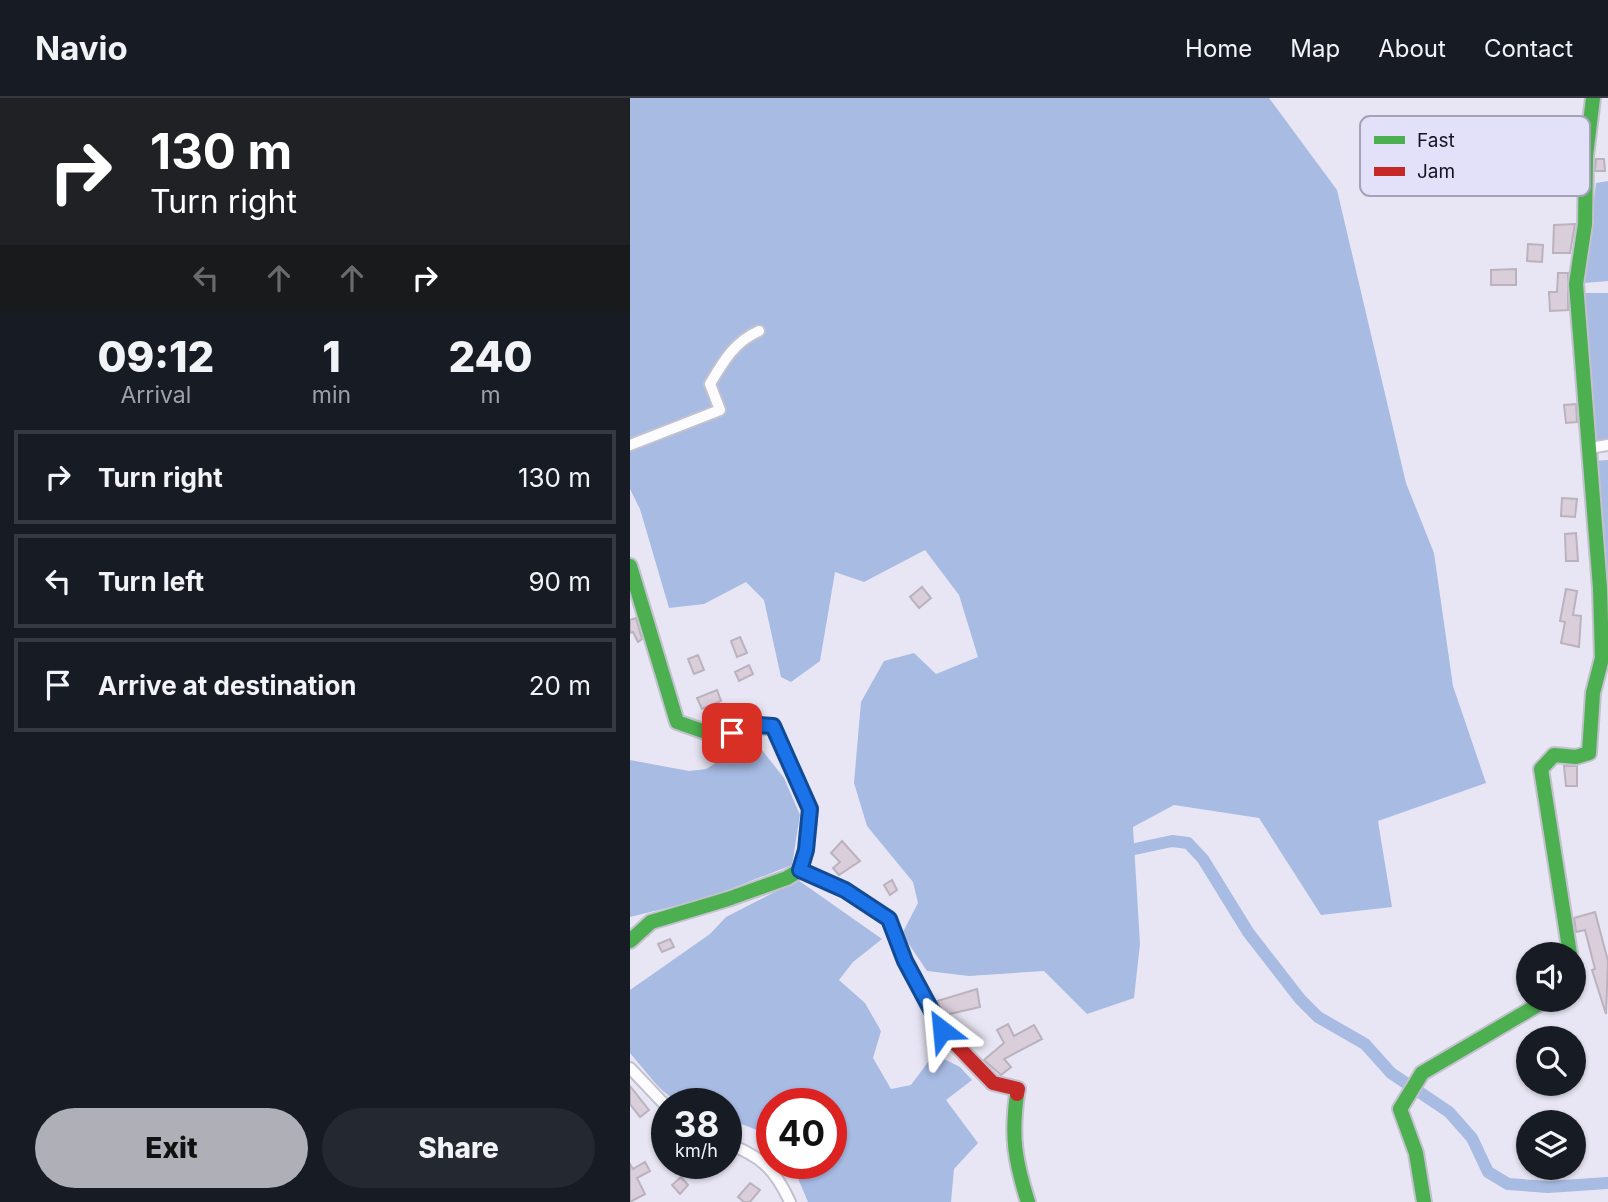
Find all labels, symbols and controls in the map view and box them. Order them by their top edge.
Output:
text: Navio [35,28,128,68]
text: Home [1185,34,1252,63]
text: Map [1290,34,1340,63]
text: About [1378,34,1446,63]
text: Contact [1484,34,1573,63]
legend [1360,116,1590,196]
text: 130 m [150,122,292,181]
icon: right [35,126,126,217]
text: Fast [1417,129,1455,152]
text: Jam [1417,160,1455,183]
text: Turn right [150,182,297,221]
icon: left [187,259,225,297]
icon: ahead [260,259,298,297]
icon: ahead [333,259,371,297]
icon: right [406,259,444,297]
text: 09:12 [97,331,214,382]
text: 1 [322,331,341,382]
text: 240 [448,331,533,382]
text: Arrival [120,381,191,409]
text: min [312,381,351,409]
text: m [480,381,501,409]
icon: right [39,458,77,496]
text: Turn right [98,462,223,493]
text: 130 m [518,462,591,493]
icon: left [39,562,77,600]
text: Turn left [98,566,204,597]
text: 90 m [528,566,591,597]
icon: arrive [39,666,77,704]
text: Arrive at destination [98,670,357,701]
text: 20 m [529,670,591,701]
pin [702,703,762,763]
icon: arrive [713,714,751,752]
map controls [1516,942,1586,1180]
button: sound [1516,942,1586,1012]
position arrow [905,993,979,1067]
button: search [1516,1026,1586,1096]
speed limit sign: 40 [756,1088,847,1179]
text: 38 [674,1103,719,1145]
button: Exit [35,1108,308,1188]
button: Share [322,1108,595,1188]
button: layers [1516,1110,1586,1180]
text: km/h [675,1140,718,1161]

